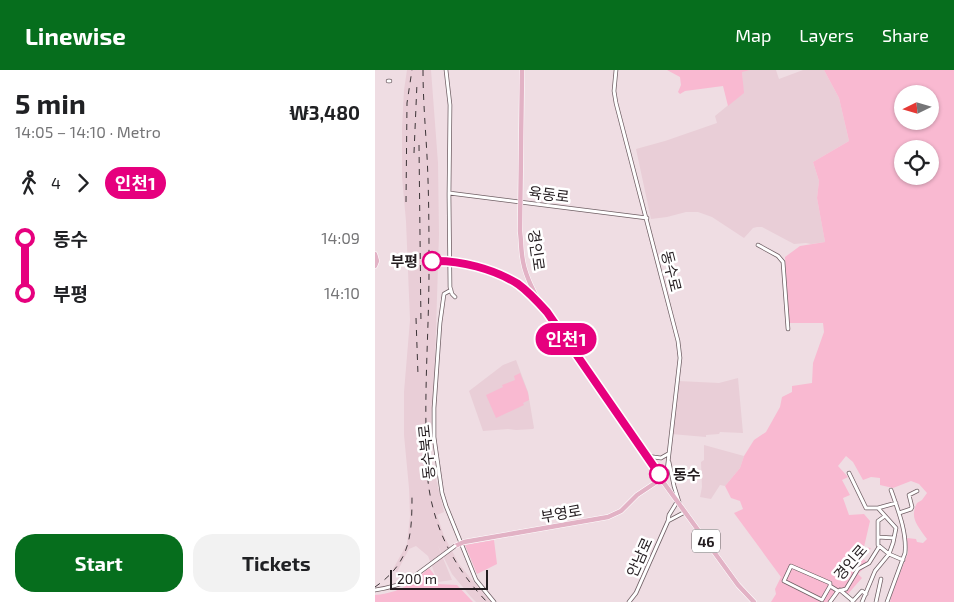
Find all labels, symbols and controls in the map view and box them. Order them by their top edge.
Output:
text: Linewise [25,21,126,50]
text: Map [735,24,771,46]
text: Layers [799,24,854,46]
text: Share [882,24,929,46]
north arrow [894,85,939,130]
map controls [894,85,939,185]
text: 5 min [15,86,86,120]
text: ₩3,480 [289,101,360,124]
text: 14:05 – 14:10 · Metro [15,122,161,141]
button: locate [894,140,939,185]
icon: walk [15,169,43,197]
icon: forward [69,169,97,197]
text: 인천1 [115,172,156,194]
text: 4 [51,173,61,192]
street label: 육동로 [527,183,571,205]
text: 동수 [53,227,88,250]
text: 14:09 [321,228,360,247]
street label: 경인로 [525,228,549,272]
street label: 동수로 [658,249,686,293]
marker: 부평 [422,251,442,271]
place label: 부평 [390,252,418,270]
text: 부평 [53,282,88,305]
text: 14:10 [324,283,360,302]
line badge: 인천1 [537,323,595,355]
text: 인천1 [546,328,586,350]
street label: 동수북로 [414,424,438,480]
marker: 동수 [649,464,669,484]
place label: 동수 [673,465,701,483]
street label: 부영로 [539,501,583,525]
road number: 46 [692,530,720,552]
button: Start [15,534,183,592]
button: Tickets [193,534,360,592]
street label: 안남로 [622,534,656,580]
street label: 경인로 [830,540,870,584]
scale bar [390,567,487,590]
text: 200 m [397,570,437,587]

